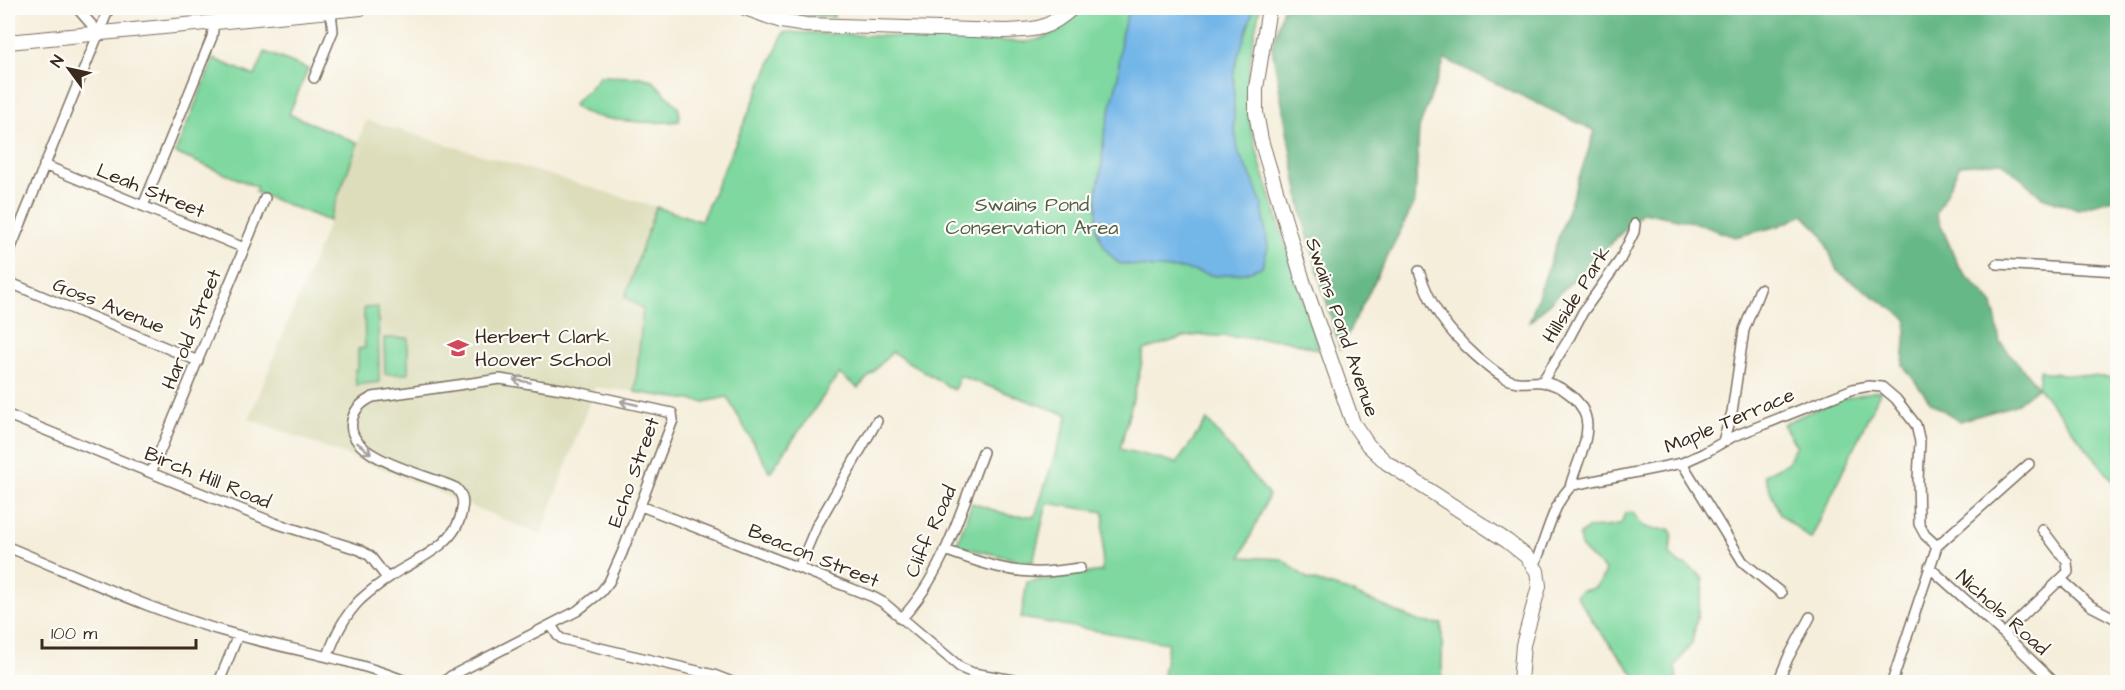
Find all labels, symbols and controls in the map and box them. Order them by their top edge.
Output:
north arrow [39,39,99,99]
text: N [45,51,69,72]
street label: Leah Street [92,157,209,225]
park label: Swains Pond Conservation Area [945,191,1119,242]
street label: Swains Pond Avenue [1298,234,1386,421]
street label: Hillside Park [1536,241,1618,349]
street label: Harold Street [155,265,229,394]
street label: Goss Avenue [49,271,169,341]
place label: Herbert Clark Hoover School [475,323,611,374]
school or university icon: Herbert Clark Hoover School [446,336,470,360]
one-way arrow [512,375,532,386]
street label: Maple Terrace [1660,381,1799,461]
one-way arrow [620,397,639,408]
street label: Echo Street [601,413,667,531]
street label: Birch Hill Road [140,440,275,516]
one-way arrow [356,441,372,454]
street label: Cliff Road [898,481,964,582]
street label: Beacon Street [744,517,883,595]
street label: Nichols Road [1950,563,2055,662]
scale bar [42,612,196,650]
text: 100 m [51,621,97,646]

